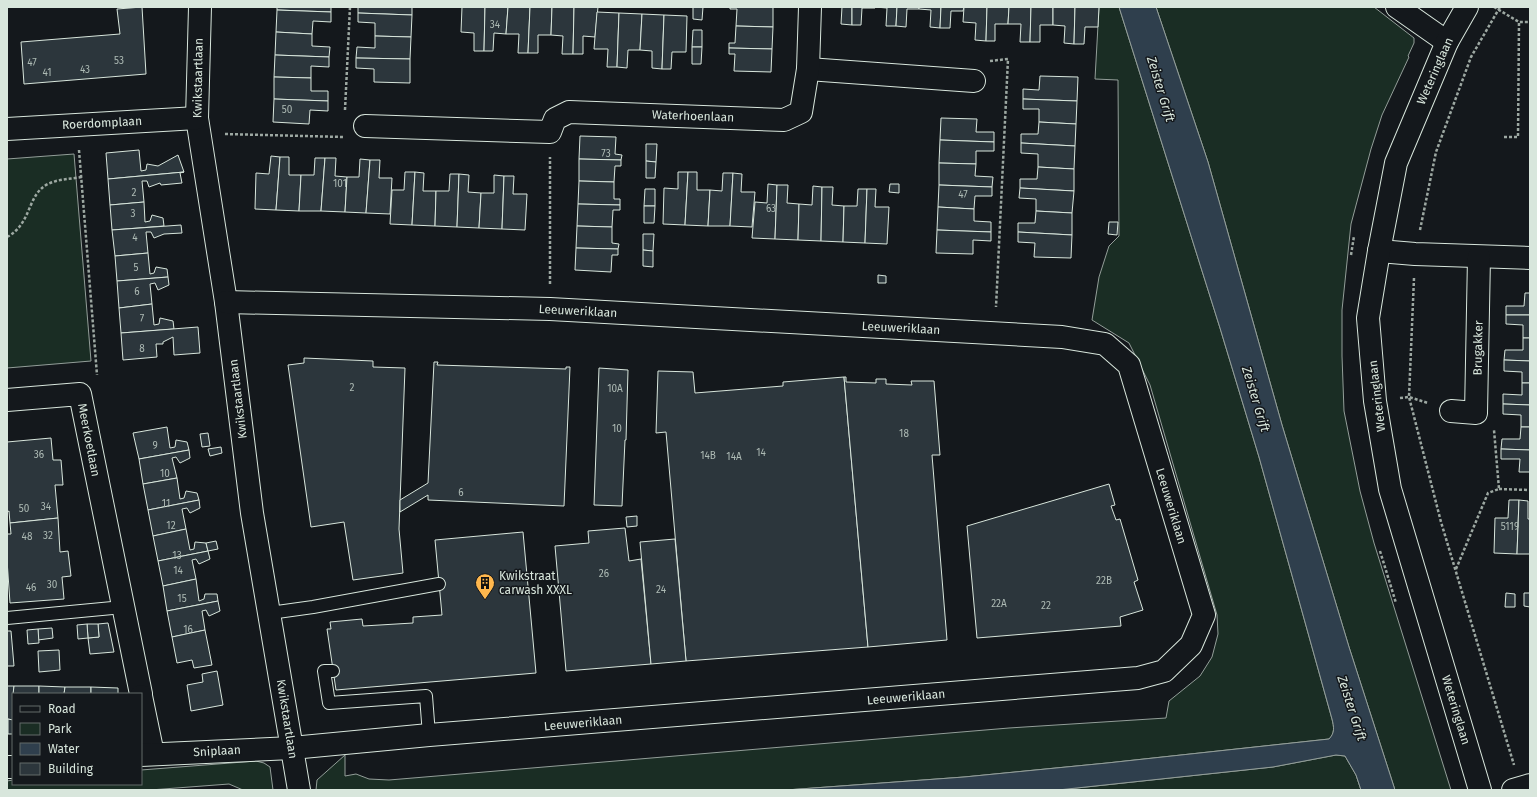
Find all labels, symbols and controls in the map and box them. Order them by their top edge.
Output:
house number: 34 [490,19,501,31]
street label: Weteringlaan [1414,35,1456,107]
street label: Kwikstaartlaan [190,38,206,118]
water label: Zeister Grift [1144,53,1178,124]
house number: 53 [114,55,124,67]
house number: 47 [27,57,37,69]
house number: 43 [80,64,90,76]
house number: 41 [42,67,52,79]
house number: 50 [282,104,293,116]
street label: Waterhoenlaan [652,108,734,124]
street label: Roerdomplaan [62,114,142,132]
house number: 73 [601,148,611,160]
house number: 101 [333,178,347,190]
house number: 2 [132,187,137,199]
house number: 47 [958,189,968,201]
house number: 63 [766,203,776,215]
house number: 3 [131,208,136,220]
house number: 4 [132,232,138,244]
house number: 5 [133,262,139,274]
house number: 6 [134,286,140,298]
street label: Leeuweriklaan [538,302,618,320]
house number: 7 [140,313,145,325]
street label: Leeuweriklaan [861,319,941,337]
street label: Brugakker [1471,320,1485,376]
house number: 8 [139,343,145,355]
street label: Kwikstaartlaan [226,358,250,440]
street label: Weteringlaan [1366,360,1388,432]
water label: Zeister Grift [1239,363,1273,434]
house number: 2 [350,382,355,394]
house number: 10A [607,383,623,395]
street label: Meerkoetlaan [75,402,103,478]
house number: 10 [612,423,622,435]
house number: 18 [899,428,909,440]
house number: 9 [152,440,158,452]
house number: 14 [756,447,767,459]
house number: 36 [34,449,44,461]
house number: 14B [700,450,716,462]
house number: 14A [726,451,742,463]
street label: Leeuweriklaan [1153,466,1189,546]
house number: 10 [160,468,170,480]
house number: 6 [458,487,464,499]
house number: 11 [162,498,170,510]
house number: 34 [41,501,52,513]
house number: 50 [19,503,30,515]
house number: 12 [166,520,176,532]
house number: 5119 [1501,521,1519,533]
house number: 32 [43,530,53,542]
house number: 48 [22,531,33,543]
house number: 13 [172,550,182,562]
house number: 14 [173,565,184,577]
house number: 26 [599,568,609,580]
place label: Kwikstraat carwash XXXL [499,569,572,597]
building icon: Kwikstraat carwash XXXL [474,572,496,600]
house number: 22B [1096,575,1112,587]
house number: 30 [47,579,58,591]
house number: 46 [26,582,36,594]
house number: 24 [656,584,667,596]
house number: 15 [177,593,187,605]
house number: 22A [991,598,1007,610]
house number: 22 [1041,600,1051,612]
house number: 16 [183,624,193,636]
water label: Zeister Grift [1334,673,1370,743]
street label: Weteringlaan [1439,674,1473,746]
street label: Kwikstaartlaan [274,678,300,760]
street label: Leeuweriklaan [866,687,946,707]
legend [12,693,142,785]
text: Road [48,702,76,716]
street label: Leeuweriklaan [543,713,623,733]
text: Park [48,722,72,736]
text: Water [48,742,80,756]
street label: Sniplaan [193,743,241,759]
text: Building [48,762,94,776]

